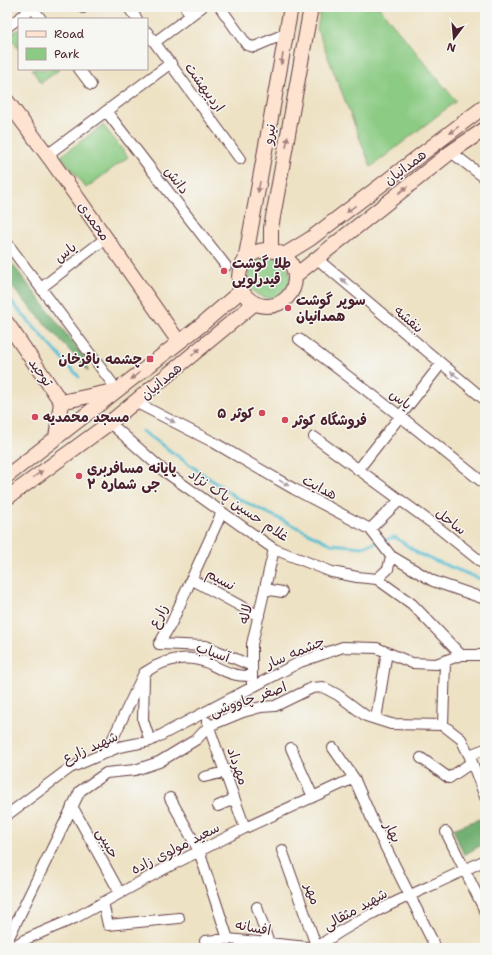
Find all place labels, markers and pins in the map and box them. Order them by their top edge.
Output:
place label: طلا گوشت قیدرلویی [232,254,291,289]
marker: طلا گوشت قیدرلویی [219,266,229,276]
place label: سوپر گوشت همدانیان [296,291,366,325]
marker: سوپر گوشت همدانیان [283,303,293,313]
place label: چشمه باقرخان [58,350,142,368]
marker: چشمه باقرخان [145,354,155,364]
place label: کوثر ۵ [217,404,255,423]
place label: مسجد محمدیه [43,408,129,426]
marker: کوثر ۵ [257,408,267,418]
place label: فروشگاه کوثر [291,411,367,430]
marker: مسجد محمدیه [30,412,40,422]
marker: فروشگاه کوثر [280,415,290,425]
place label: پایانه مسافربری جی شماره ۲ [87,459,176,493]
marker: پایانه مسافربری جی شماره ۲ [74,471,84,481]

